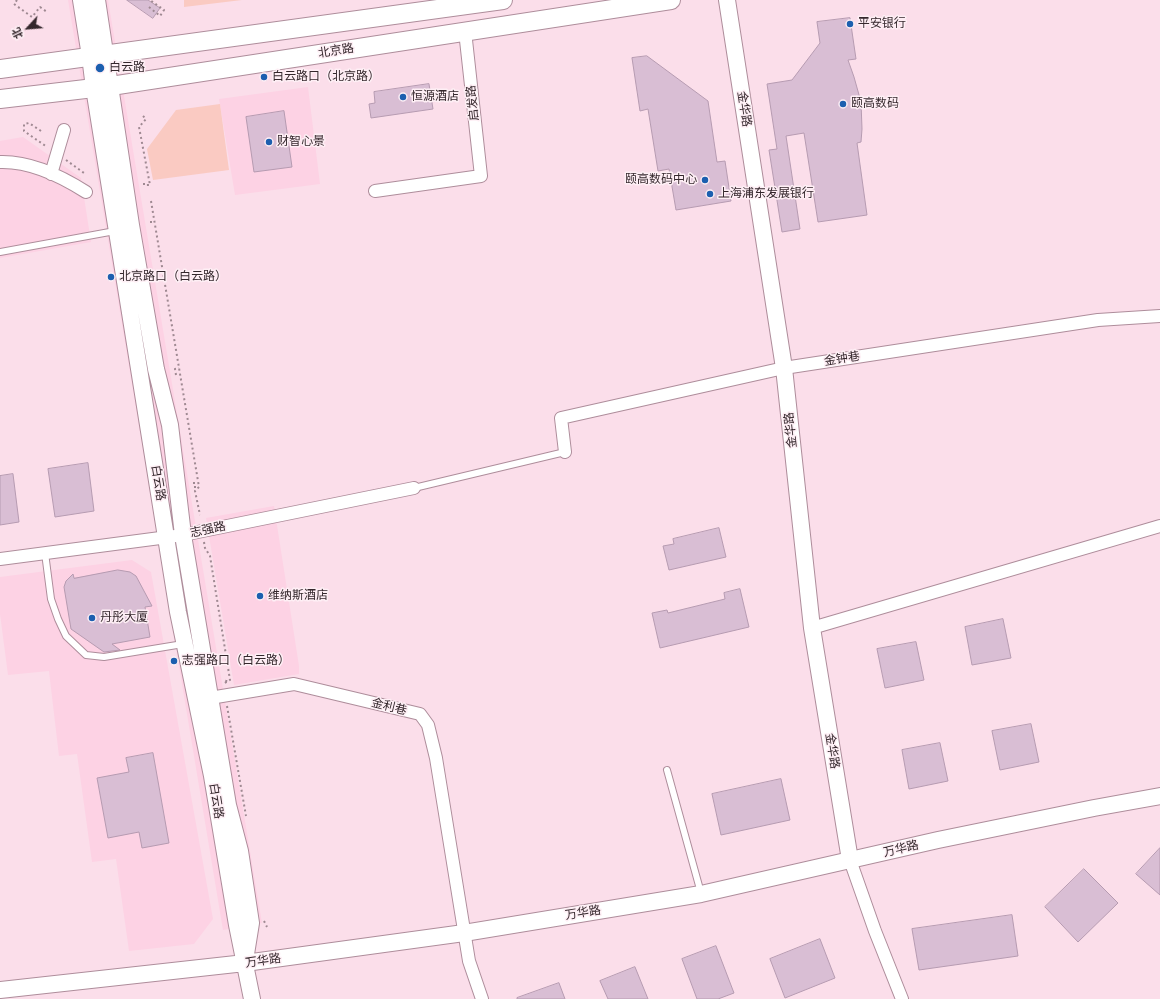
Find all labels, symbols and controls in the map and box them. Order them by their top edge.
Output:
north arrow [8,8,48,48]
place label: 平安银行 [858,17,906,31]
marker: 平安银行 [845,19,855,29]
text: 北 [8,25,26,42]
street label: 北京路 [317,41,355,61]
place label: 白云路 [109,61,145,75]
marker: 白云路 [94,62,106,74]
place label: 白云路口（北京路） [272,70,380,84]
marker: 白云路口（北京路） [259,72,269,82]
street label: 启发路 [464,84,482,122]
place label: 恒源酒店 [411,90,459,104]
street label: 金华路 [734,90,754,128]
marker: 恒源酒店 [398,92,408,102]
place label: 颐高数码 [851,97,899,111]
marker: 颐高数码 [838,99,848,109]
place label: 财智心景 [277,135,325,149]
marker: 财智心景 [264,137,274,147]
place label: 颐高数码中心 [625,173,697,187]
marker: 颐高数码中心 [700,175,710,185]
place label: 上海浦东发展银行 [718,187,814,201]
marker: 上海浦东发展银行 [705,189,715,199]
place label: 北京路口（白云路） [119,270,227,284]
marker: 北京路口（白云路） [106,272,116,282]
street label: 金钟巷 [823,349,861,369]
street label: 金华路 [782,411,800,449]
street label: 白云路 [148,464,168,502]
street label: 志强路 [189,519,227,541]
place label: 维纳斯酒店 [268,589,328,603]
marker: 维纳斯酒店 [255,591,265,601]
place label: 丹彤大厦 [100,611,148,625]
marker: 丹彤大厦 [87,613,97,623]
place label: 志强路口（白云路） [182,654,290,668]
marker: 志强路口（白云路） [169,656,179,666]
street label: 金利巷 [370,696,408,718]
street label: 金华路 [822,732,842,770]
street label: 白云路 [206,782,226,820]
street label: 万华路 [882,838,920,860]
street label: 万华路 [564,903,602,923]
street label: 万华路 [244,951,282,971]

